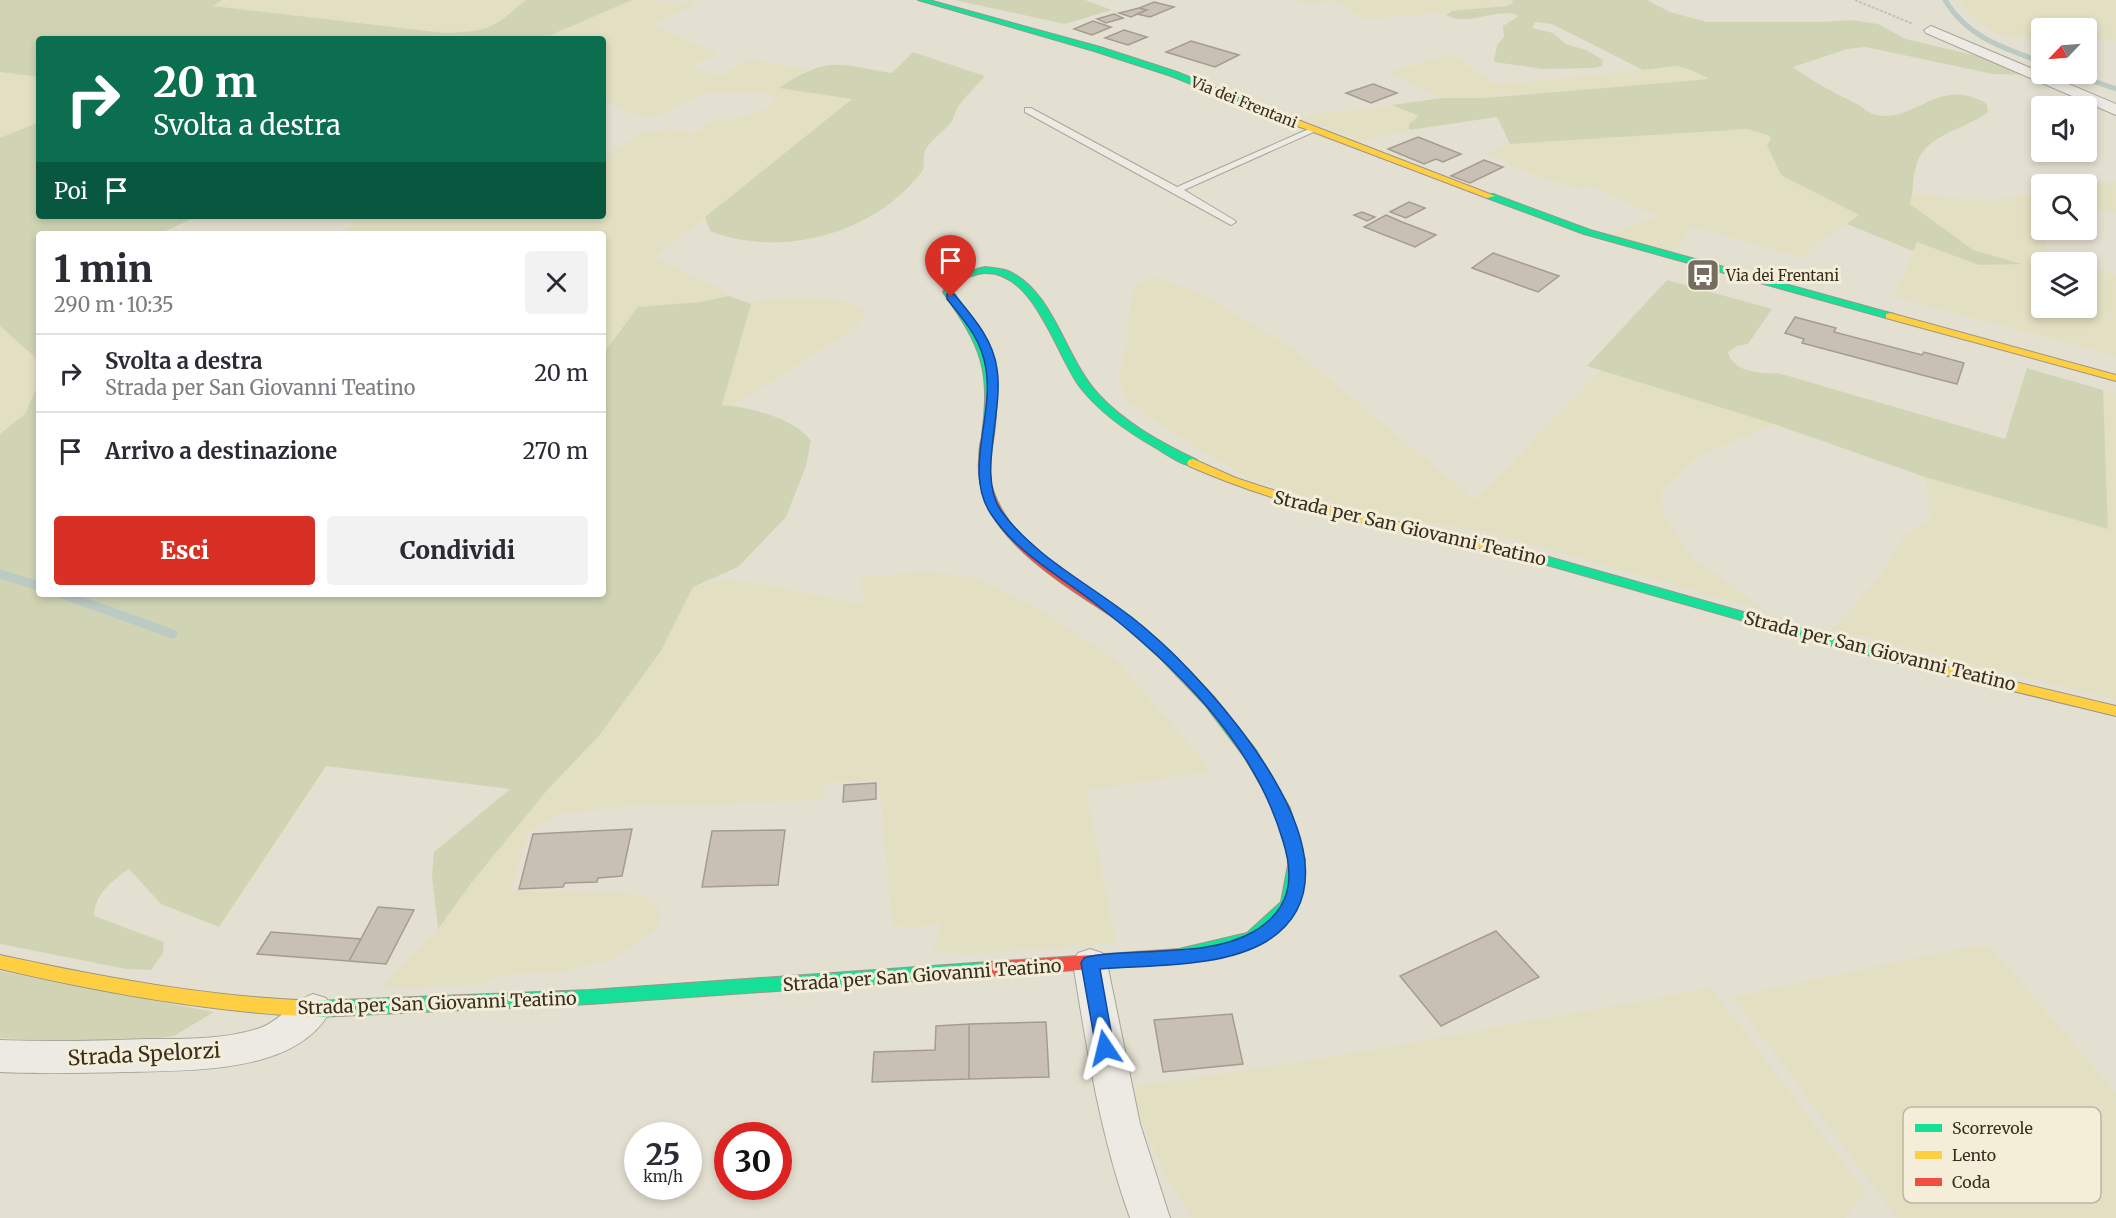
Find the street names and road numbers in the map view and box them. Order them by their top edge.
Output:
street label: Via dei Frentani [1187,72,1300,132]
street label: Strada per San Giovanni Teatino [1271,485,1549,571]
street label: Strada per San Giovanni Teatino [1742,606,2018,696]
street label: Strada per San Giovanni Teatino [782,954,1062,996]
street label: Strada per San Giovanni Teatino [297,987,577,1019]
street label: Strada Spelorzi [67,1037,221,1071]

